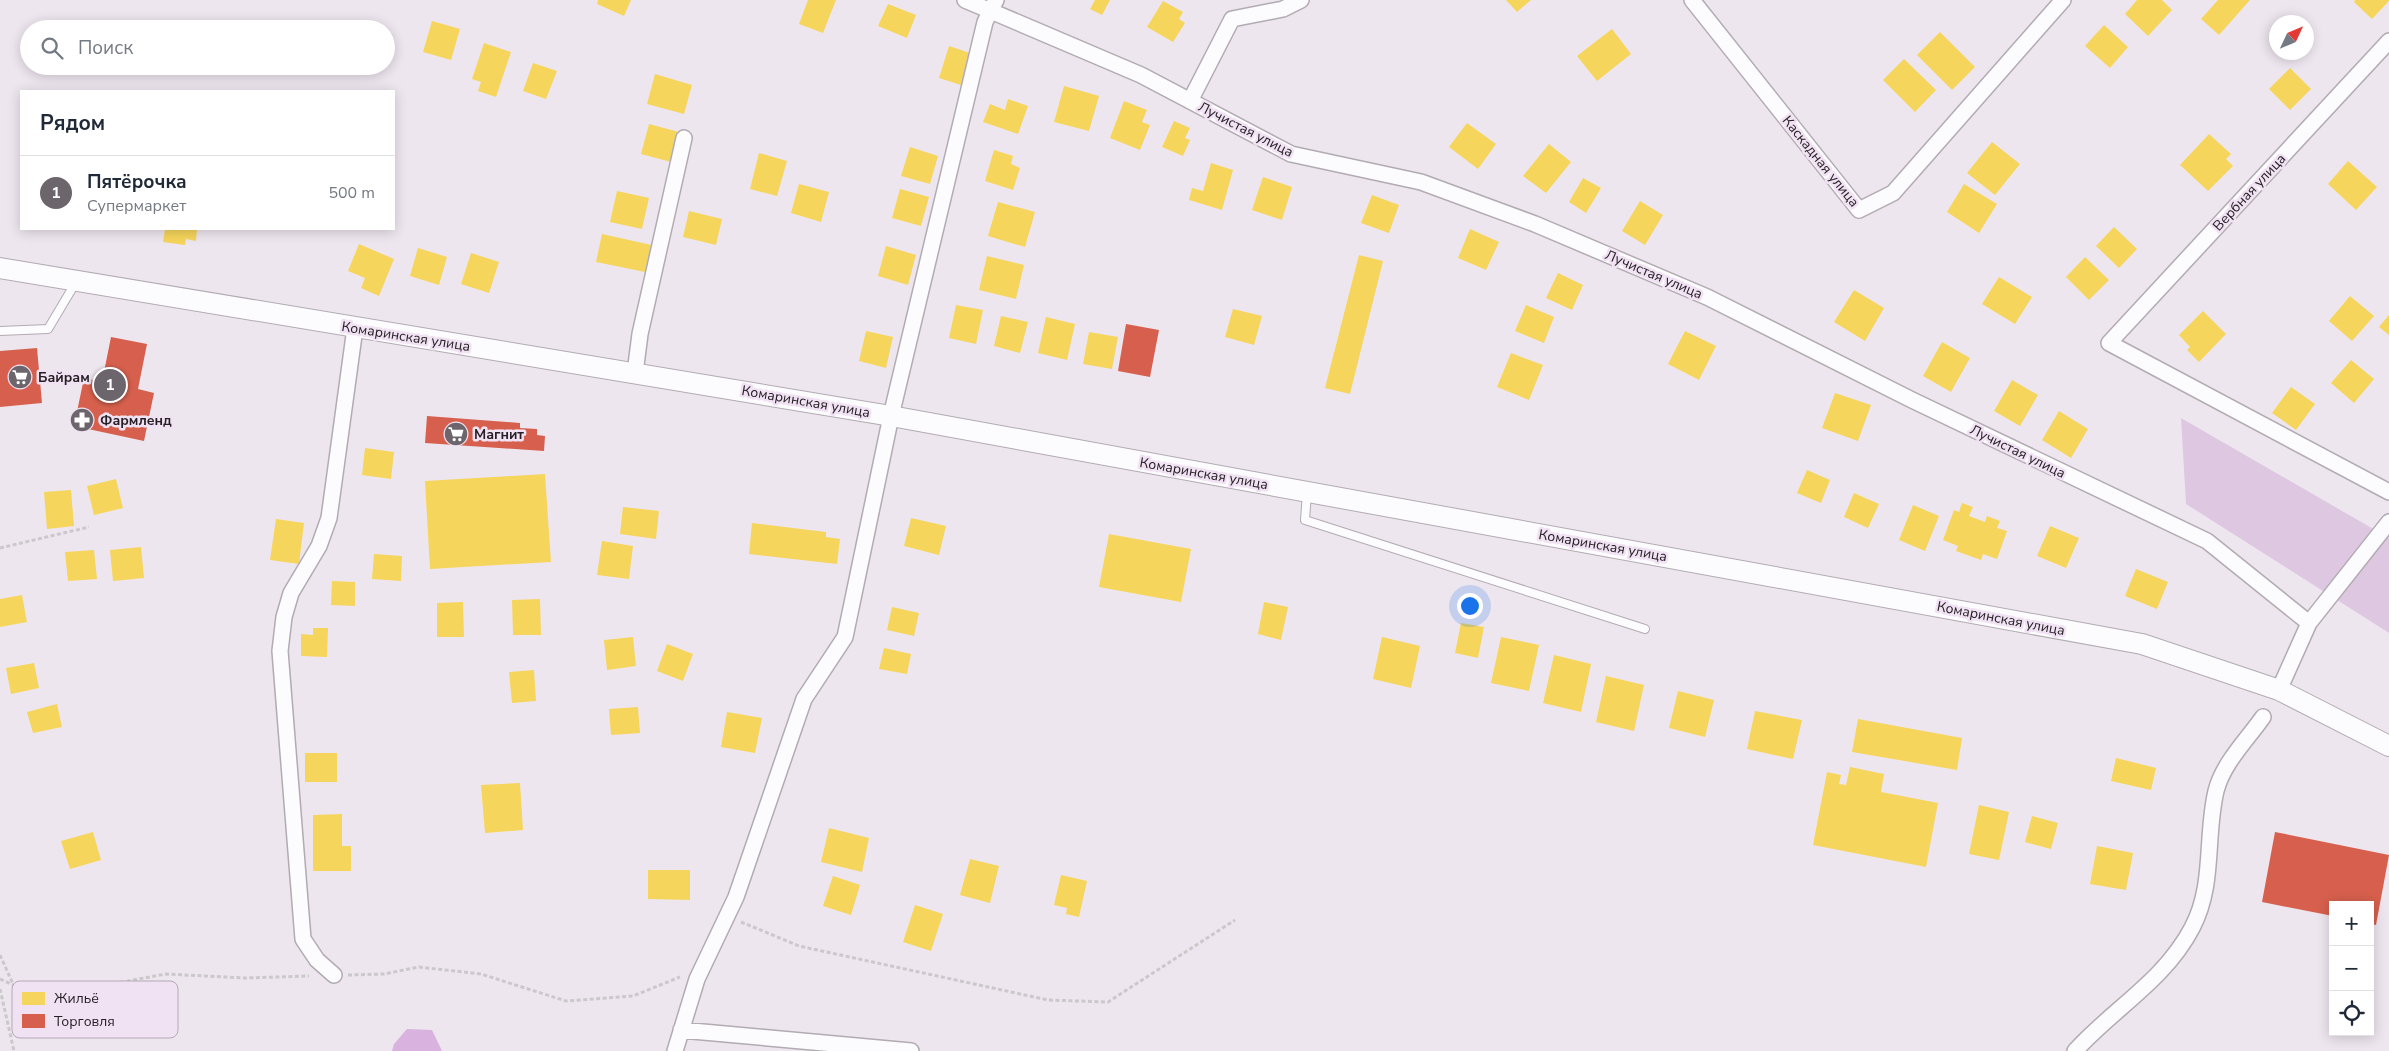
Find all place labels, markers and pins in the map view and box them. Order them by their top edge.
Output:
supermarket icon: Байрам [7,364,33,390]
pin: 1 [94,366,126,404]
place label: Байрам [38,368,90,387]
pharmacy icon: Фармленд [69,407,95,433]
place label: Фармленд [100,411,172,430]
supermarket icon: Магнит [443,421,469,447]
place label: Магнит [474,425,524,444]

